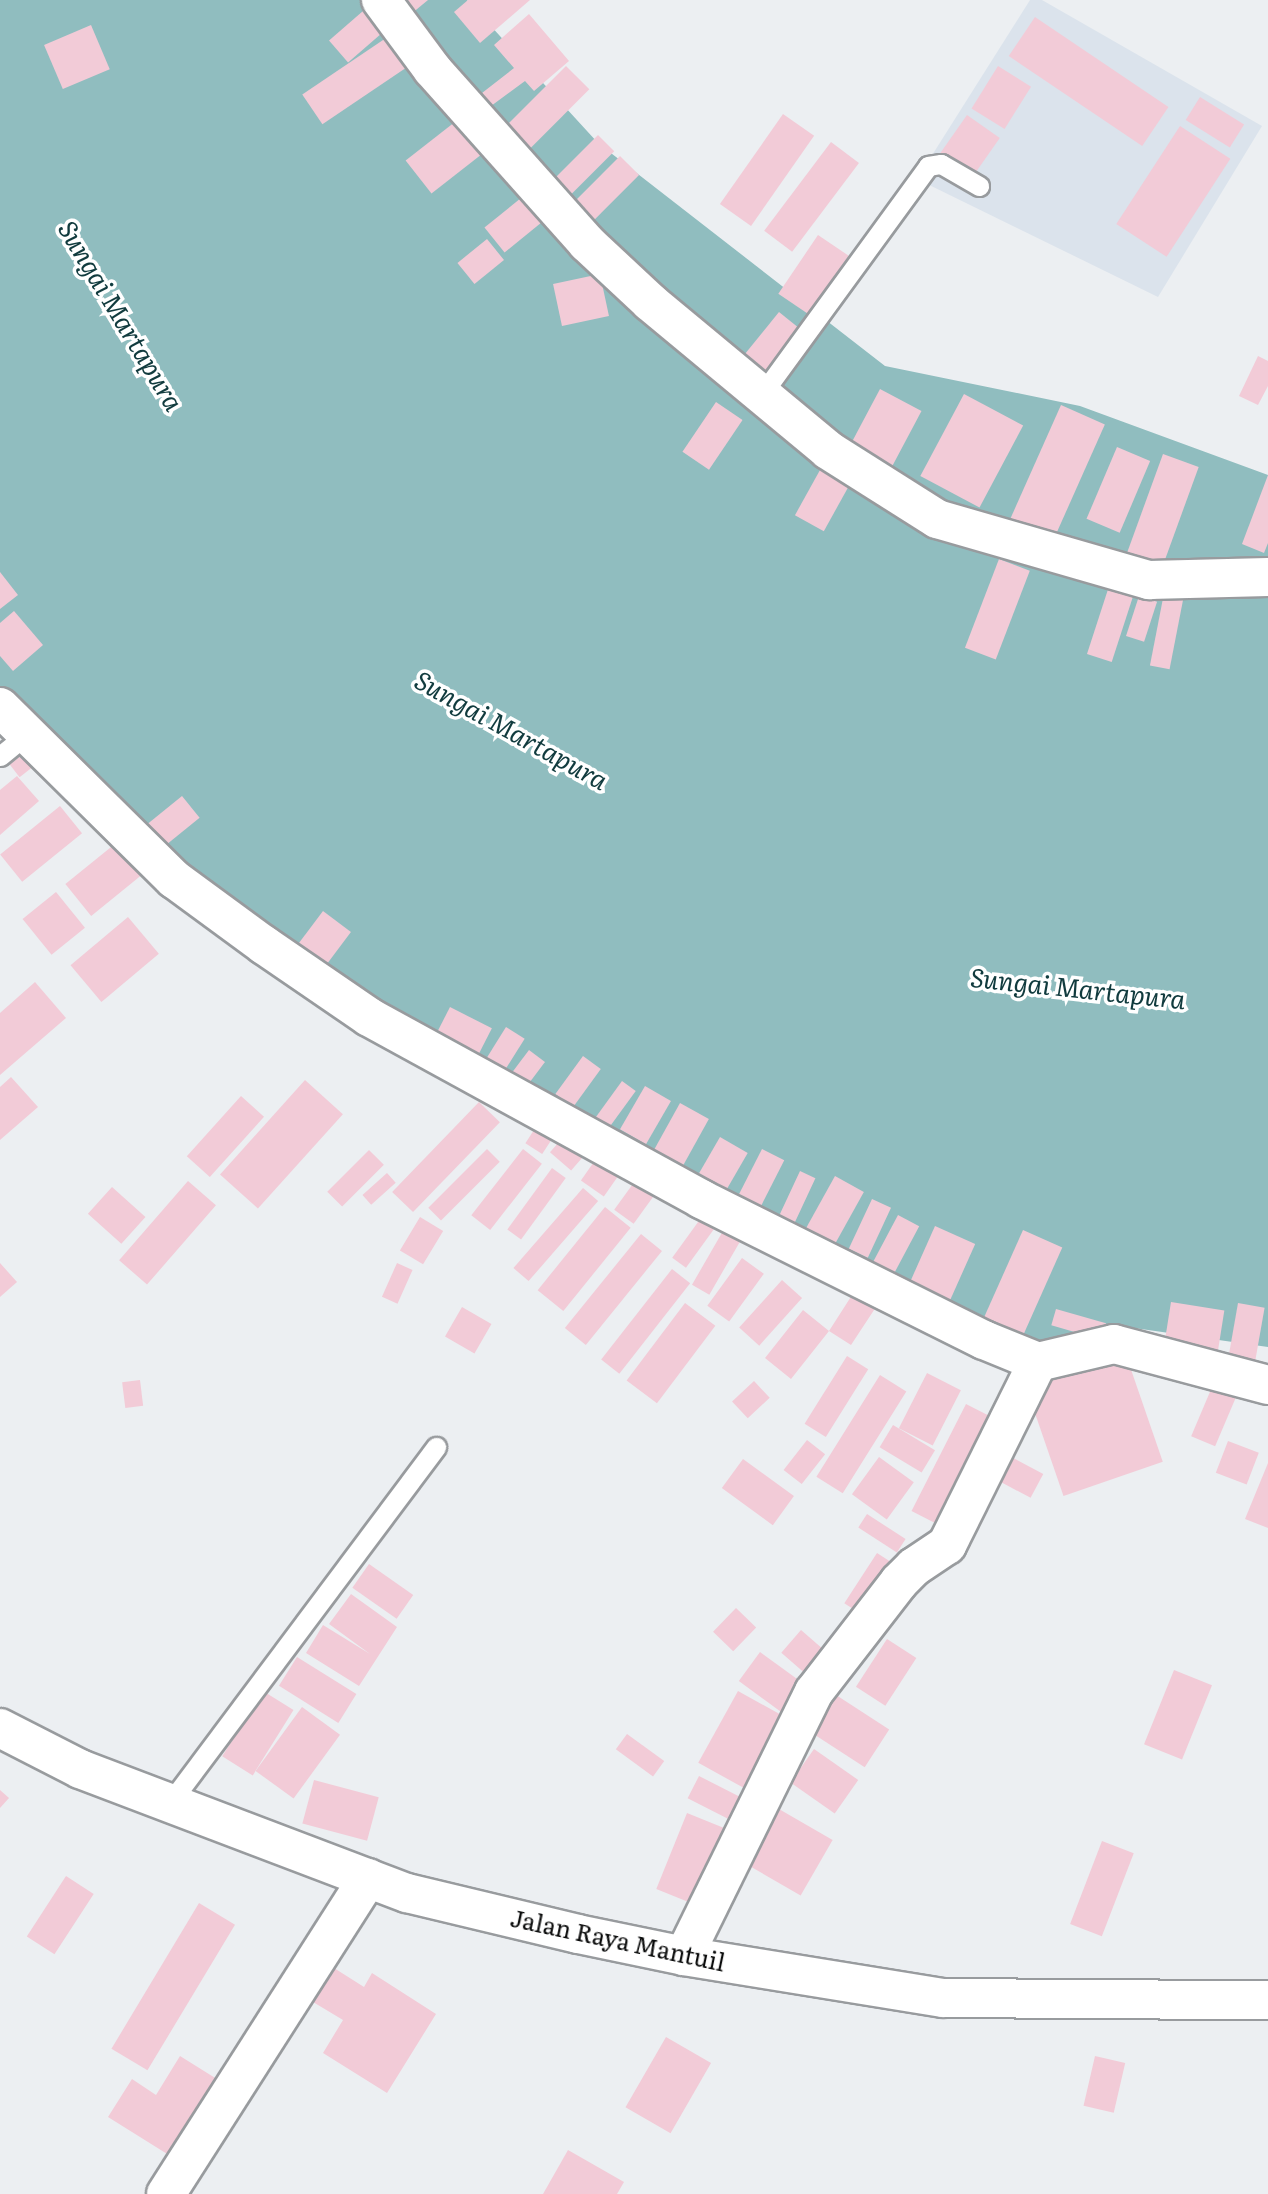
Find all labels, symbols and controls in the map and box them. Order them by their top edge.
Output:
water label: Sungai Martapura [53,214,191,416]
water label: Sungai Martapura [410,663,614,795]
water label: Sungai Martapura [969,960,1187,1014]
street label: Jalan Raya Mantuil [508,1902,728,1976]

